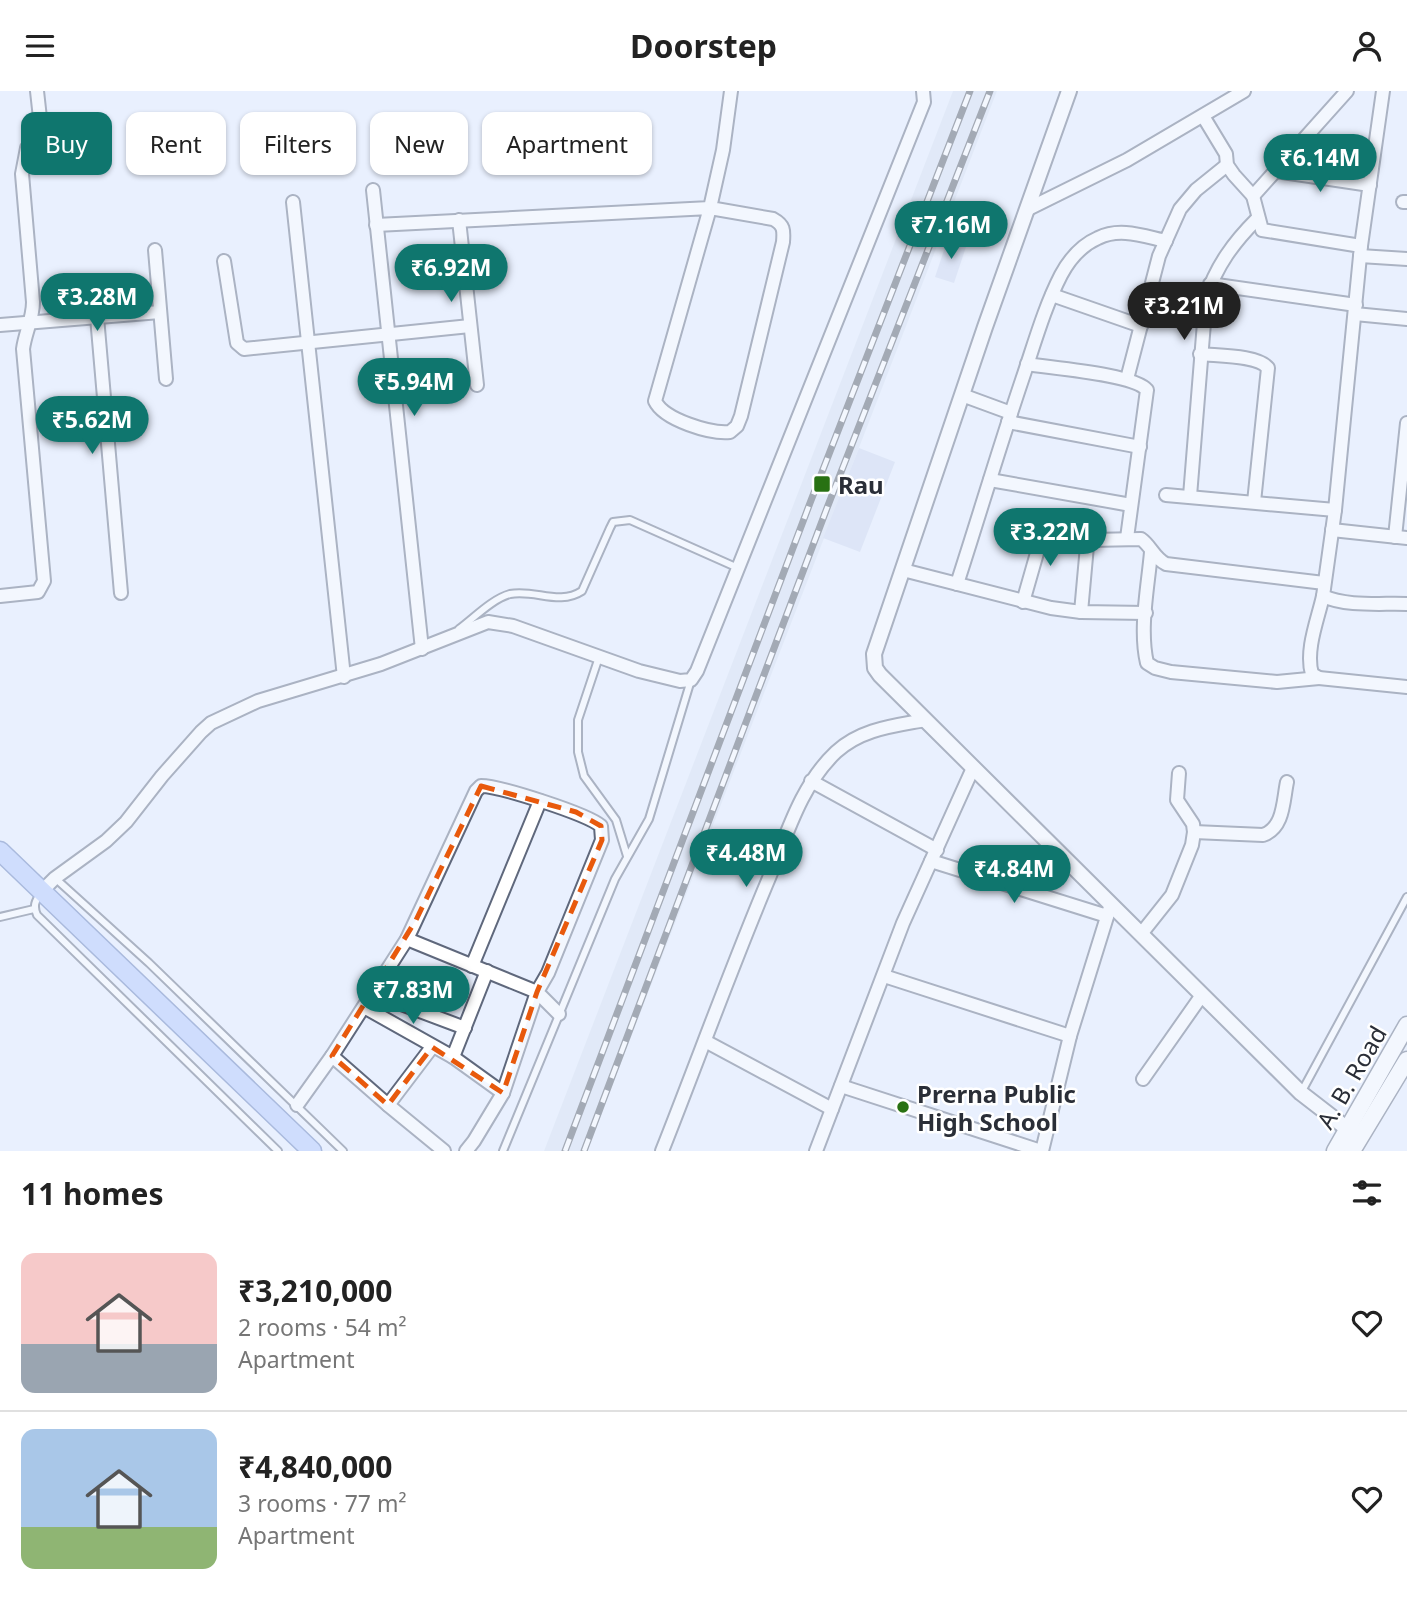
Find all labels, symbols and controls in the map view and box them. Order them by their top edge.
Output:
text: Doorstep [630,24,777,67]
icon: menu [21,27,59,65]
icon: person [1348,27,1386,65]
chip: Buy [21,112,112,175]
chip: Rent [126,112,226,175]
chip: Filters [240,112,356,175]
chip: New [370,112,468,175]
chip: Apartment [482,112,652,175]
pin: ₹6.14M [1263,134,1377,194]
text: ₹6.14M [1280,141,1360,173]
pin: ₹7.16M [894,201,1008,261]
text: ₹7.16M [911,208,991,240]
pin: ₹6.92M [394,245,508,304]
text: ₹6.92M [411,251,491,283]
pin: ₹3.28M [40,273,154,333]
text: ₹3.28M [57,280,137,312]
pin: ₹3.21M [1127,282,1241,342]
text: ₹3.21M [1144,289,1224,321]
pin: ₹5.94M [357,359,471,418]
text: ₹5.94M [374,365,454,397]
pin: ₹5.62M [35,397,149,456]
text: ₹5.62M [52,403,132,435]
place label: Rau [838,468,884,501]
marker: Rau [812,474,832,494]
pin: ₹3.22M [993,509,1107,568]
text: ₹3.22M [1010,515,1090,547]
pin: ₹4.48M [689,829,803,889]
text: ₹4.48M [706,836,786,868]
pin: ₹4.84M [957,845,1071,905]
text: ₹4.84M [974,852,1054,884]
pin: ₹7.83M [356,967,470,1026]
text: ₹7.83M [373,973,453,1005]
street label: A. B. Road [1308,1020,1394,1134]
place label: Prerna Public High School [917,1077,1076,1138]
marker: Prerna Public High School [895,1099,911,1115]
text: 11 homes [21,1173,164,1214]
icon: filters [1348,1174,1386,1212]
text: ₹3,210,000 [238,1270,392,1311]
icon: home [77,1281,161,1365]
icon: heart [1348,1304,1386,1342]
text: 2 rooms · 54 m² [238,1311,407,1343]
text: Apartment [238,1343,355,1375]
text: ₹4,840,000 [238,1446,392,1487]
icon: home [77,1457,161,1541]
icon: heart [1348,1480,1386,1518]
text: 3 rooms · 77 m² [238,1487,407,1519]
text: Apartment [238,1519,355,1551]

